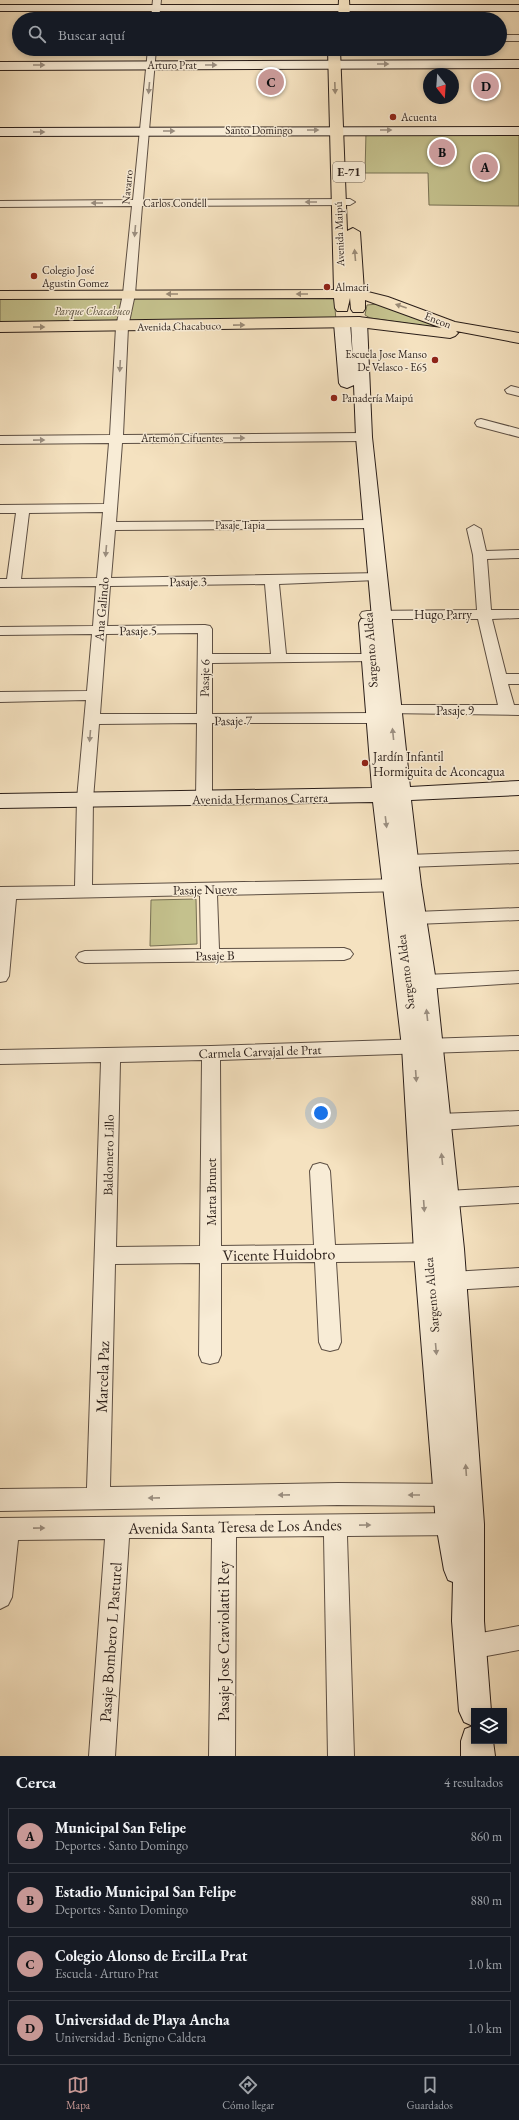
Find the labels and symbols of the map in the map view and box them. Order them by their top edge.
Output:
street label: Arturo Prat [146,58,197,72]
one-way arrow [377,61,390,67]
one-way arrow [33,62,45,69]
one-way arrow [205,62,218,68]
pin: C [258,67,284,97]
north arrow [423,68,459,104]
pin: D [473,71,499,101]
one-way arrow [145,82,152,94]
one-way arrow [332,82,338,95]
place label: Acuenta [400,110,437,124]
marker: Acuenta [388,112,398,122]
street label: Santo Domingo [225,123,293,137]
one-way arrow [307,127,320,133]
one-way arrow [380,127,393,133]
one-way arrow [163,128,176,134]
one-way arrow [33,129,46,135]
pin: B [429,137,455,167]
pin: A [472,152,498,182]
road number: E-71 [333,162,365,182]
street label: Navarro [118,168,136,205]
street label: Carlos Condell [143,196,207,210]
one-way arrow [304,199,317,205]
one-way arrow [90,200,103,206]
street label: Avenida Maipú [331,201,347,268]
one-way arrow [131,225,138,237]
one-way arrow [352,249,358,261]
place label: Colegio José Agustin Gomez [41,263,109,290]
marker: Colegio José Agustin Gomez [29,271,39,281]
place label: Almacri [334,280,369,294]
marker: Almacri [322,282,332,292]
one-way arrow [165,291,178,297]
one-way arrow [295,291,308,297]
one-way arrow [395,303,407,309]
park label: Parque Chacabuco [54,304,130,320]
street label: Encon [423,309,454,332]
street label: Avenida Chacabuco [136,318,222,334]
one-way arrow [233,322,246,328]
one-way arrow [33,324,46,330]
place label: Escuela Jose Manso De Velasco - E65 [345,347,428,374]
marker: Escuela Jose Manso De Velasco - E65 [430,355,440,365]
one-way arrow [117,360,123,373]
place label: Panadería Maipú [342,391,413,405]
marker: Panadería Maipú [329,393,339,403]
street label: Artemón Cifuentes [140,431,224,445]
one-way arrow [233,435,246,441]
one-way arrow [33,437,46,443]
street label: Pasaje Tapia [215,518,266,532]
one-way arrow [103,545,109,557]
street label: Pasaje 3 [169,573,207,590]
street label: Ana Galindo [90,576,113,643]
street label: Hugo Parry [414,606,472,623]
street label: Sargento Aldea [359,611,382,688]
street label: Pasaje 5 [119,622,157,639]
street label: Pasaje 6 [196,659,213,697]
street label: Pasaje 9 [436,702,475,719]
street label: Pasaje 7 [214,712,253,729]
one-way arrow [390,728,396,740]
one-way arrow [87,730,94,742]
place label: Jardín Infantil Hormiguita de Aconcagua [372,748,506,780]
marker: Jardín Infantil Hormiguita de Aconcagua [360,758,370,768]
street label: Avenida Hermanos Carrera [191,789,329,808]
one-way arrow [383,816,389,828]
street label: Pasaje Nueve [173,880,237,899]
street label: Sargento Aldea [392,933,419,1010]
street label: Pasaje B [195,947,235,964]
one-way arrow [424,1009,431,1021]
street label: Carmela Carvajal de Prat [198,1041,322,1062]
one-way arrow [412,1070,419,1082]
your location [311,1103,331,1123]
street label: Baldomero Lillo [99,1114,118,1196]
one-way arrow [439,1153,446,1165]
street label: Marta Brunet [203,1158,220,1226]
one-way arrow [421,1200,428,1212]
street label: Vicente Huidobro [223,1243,336,1266]
street label: Sargento Aldea [420,1256,443,1333]
street label: Marcela Paz [91,1341,114,1413]
one-way arrow [432,1343,439,1355]
one-way arrow [462,1464,469,1476]
one-way arrow [277,1492,290,1498]
one-way arrow [407,1492,420,1498]
one-way arrow [147,1495,160,1501]
street label: Avenida Santa Teresa de Los Andes [127,1514,342,1539]
one-way arrow [359,1521,371,1528]
one-way arrow [33,1525,46,1531]
street label: Pasaje Jose Craviolatti Rey [213,1560,234,1721]
street label: Pasaje Bombero L Pasturel [94,1561,127,1723]

